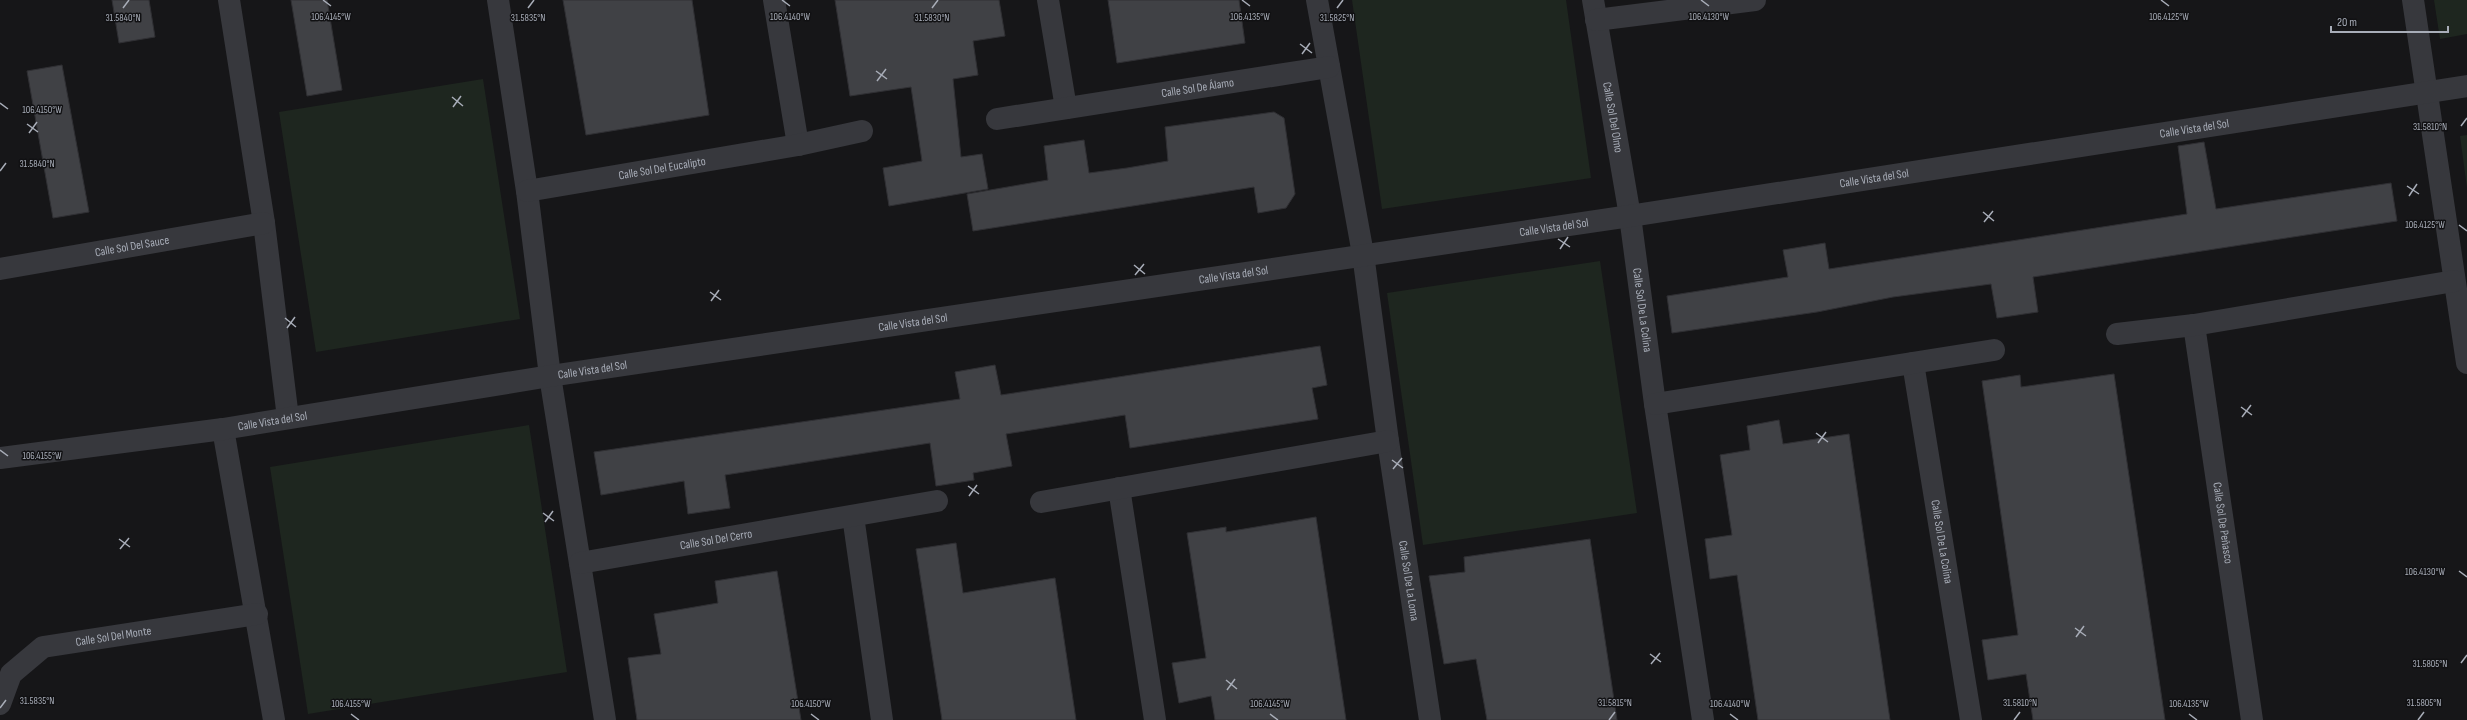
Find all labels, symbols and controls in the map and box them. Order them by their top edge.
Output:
scale bar [2331,8,2448,34]
text: 106.4145°W [311,11,351,23]
text: 106.4140°W [770,11,810,23]
text: 106.4135°W [1230,11,1270,23]
text: 106.4130°W [1689,11,1729,23]
text: 106.4125°W [2149,11,2189,23]
text: 31.5840°N [105,12,141,24]
text: 31.5835°N [511,12,545,24]
text: 31.5830°N [915,12,949,24]
text: 31.5825°N [1320,12,1354,24]
text: 20 m [2337,15,2357,30]
street label: Calle Sol De Álamo [1160,75,1235,101]
street label: Calle Sol Del Olmo [1599,81,1626,154]
text: 106.4150°W [22,104,62,116]
street label: Calle Vista del Sol [2159,116,2230,142]
text: 31.5810°N [2413,121,2447,133]
street label: Calle Sol Del Eucalipto [617,154,707,183]
text: 31.5840°N [19,158,55,170]
street label: Calle Vista del Sol [1839,166,1910,191]
street label: Calle Vista del Sol [1518,215,1590,240]
text: 106.4125°W [2405,219,2445,231]
street label: Calle Sol Del Sauce [94,233,171,260]
street label: Calle Vista del Sol [1198,263,1269,288]
street label: Calle Sol De La Colina [1629,267,1655,353]
street label: Calle Vista del Sol [877,310,949,335]
street label: Calle Vista del Sol [557,358,628,383]
street label: Calle Vista del Sol [237,408,308,434]
text: 106.4155°W [22,450,62,462]
street label: Calle Sol De Peñasco [2209,481,2236,565]
street label: Calle Sol De La Colina [1927,499,1956,585]
street label: Calle Sol Del Cerro [679,526,753,554]
street label: Calle Sol De La Loma [1395,540,1422,622]
text: 106.4130°W [2405,566,2445,578]
street label: Calle Sol Del Monte [75,623,152,650]
text: 31.5805°N [2413,658,2447,670]
text: 31.5835°N [20,695,54,707]
text: 31.5815°N [1598,697,1632,709]
text: 31.5810°N [2003,697,2037,709]
text: 31.5805°N [2407,697,2441,709]
text: 106.4155°W [331,698,371,710]
text: 106.4150°W [791,698,831,710]
text: 106.4145°W [1250,698,1290,710]
text: 106.4140°W [1710,698,1750,710]
text: 106.4135°W [2169,698,2209,710]

